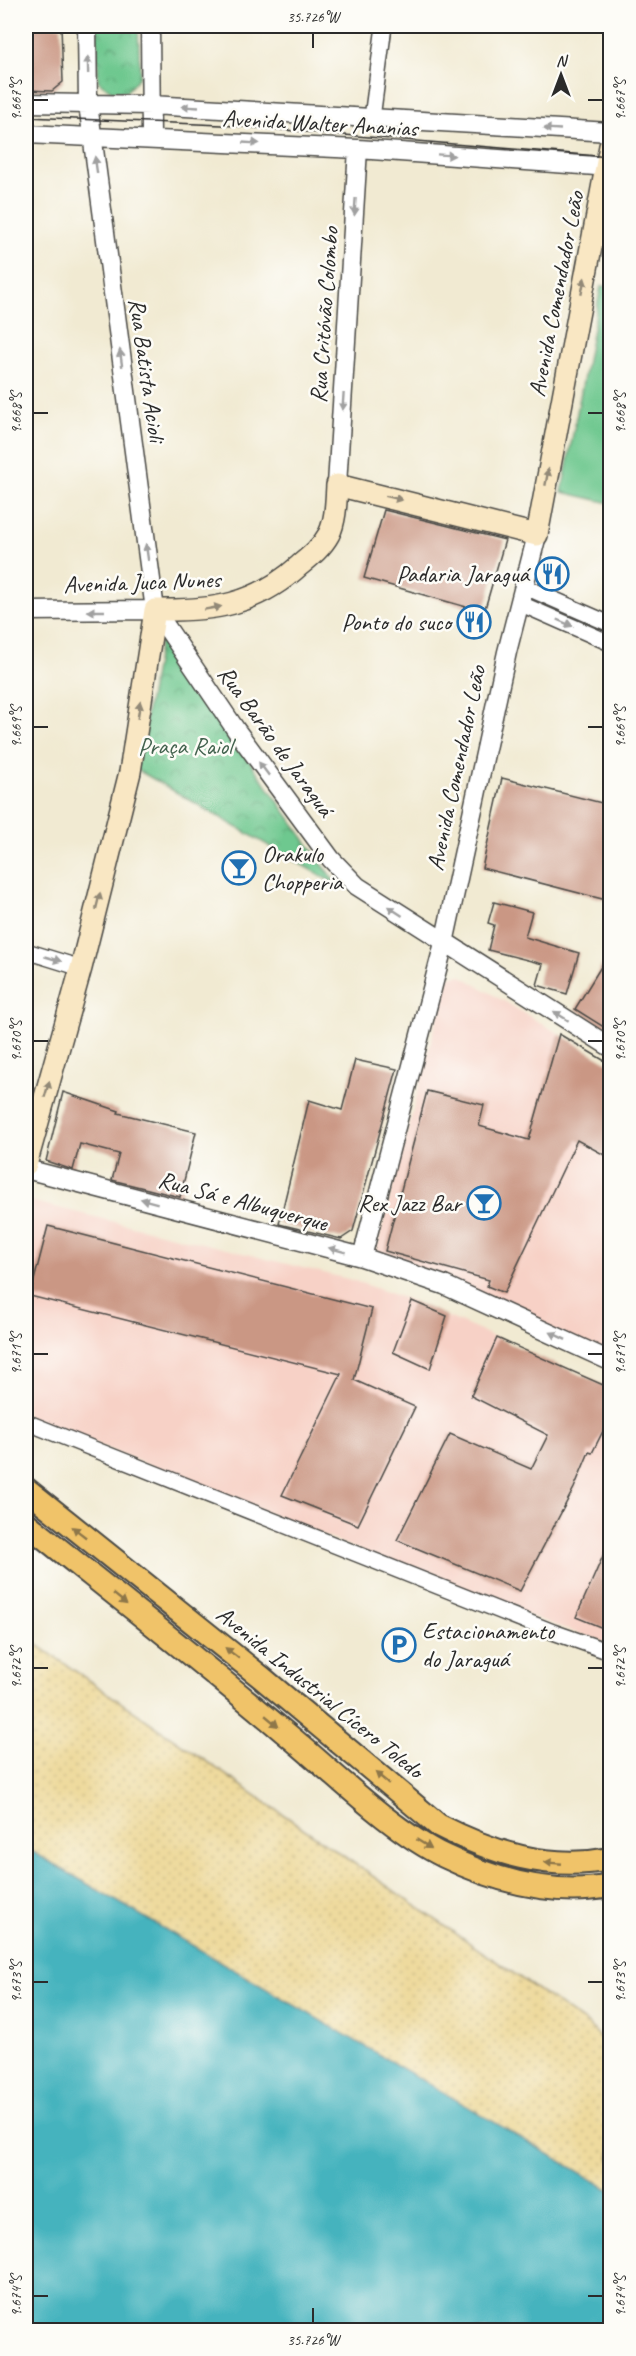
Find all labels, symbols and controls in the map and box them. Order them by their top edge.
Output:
text: 35.726°W [287,8,342,27]
north arrow [531,45,591,105]
text: N [556,51,569,71]
one-way arrow [83,55,92,74]
text: 9.667°S [7,77,26,121]
text: 9.667°S [611,77,630,121]
one-way arrow [180,103,199,112]
street label: Avenida Walter Ananias [222,103,420,143]
one-way arrow [543,124,562,133]
one-way arrow [242,138,261,148]
one-way arrow [436,150,455,160]
one-way arrow [91,156,100,175]
street label: Avenida Comendador Leão [521,187,591,399]
one-way arrow [350,197,359,216]
street label: Rua Critóvão Colombo [303,225,345,404]
one-way arrow [579,276,588,295]
street label: Rua Batista Acioli [122,296,172,446]
one-way arrow [117,349,126,368]
text: 9.668°S [7,390,26,434]
text: 9.668°S [611,390,630,434]
one-way arrow [338,392,347,411]
one-way arrow [543,468,552,487]
one-way arrow [385,494,403,504]
one-way arrow [142,542,152,561]
restaurant icon: Padaria Jaraguá [534,556,570,592]
place label: Padaria Jaraguá [397,559,532,589]
street label: Avenida Juca Nunes [63,564,223,600]
one-way arrow [204,603,223,612]
restaurant icon: Ponto do suco [456,604,492,640]
one-way arrow [87,606,106,616]
place label: Ponto do suco [341,607,454,637]
one-way arrow [556,618,574,628]
street label: Rua Barão de Jaraguá [211,660,342,824]
street label: Avenida Comendador Leão [420,661,493,873]
one-way arrow [135,701,144,720]
text: 9.669°S [7,704,26,748]
text: 9.669°S [611,704,630,748]
park label: Praça Raiol [138,731,236,761]
one-way arrow [259,761,271,776]
place label: Orakulo Chopperia [262,839,344,897]
bar icon: Orakulo Chopperia [221,850,257,886]
one-way arrow [93,891,103,910]
one-way arrow [387,906,403,917]
one-way arrow [44,955,62,965]
one-way arrow [553,1010,569,1021]
text: 9.670°S [7,1018,26,1062]
text: 9.670°S [611,1018,630,1062]
one-way arrow [43,1080,52,1098]
street label: Rua Sá e Albuquerque [155,1164,333,1239]
bar icon: Rex Jazz Bar [466,1185,502,1221]
place label: Rex Jazz Bar [358,1188,463,1218]
one-way arrow [139,1196,157,1205]
one-way arrow [328,1245,346,1255]
text: 9.671°S [7,1331,26,1375]
one-way arrow [549,1331,566,1341]
text: 9.671°S [611,1331,630,1375]
one-way arrow [71,1526,87,1539]
one-way arrow [113,1592,128,1604]
street label: Avenida Industrial Cícero Toledo [210,1599,432,1786]
place label: Estacionamento do Jaraguá [422,1616,556,1674]
parking icon: Estacionamento do Jaraguá [381,1627,417,1663]
text: 9.672°S [7,1645,26,1689]
text: 9.672°S [611,1645,630,1689]
one-way arrow [224,1647,240,1660]
one-way arrow [264,1714,279,1727]
one-way arrow [375,1772,390,1785]
one-way arrow [416,1838,432,1849]
one-way arrow [543,1858,562,1868]
text: 9.673°S [7,1959,26,2003]
text: 9.673°S [611,1959,630,2003]
text: 9.674°S [7,2273,26,2317]
text: 9.674°S [611,2273,630,2317]
text: 35.726°W [287,2331,342,2350]

